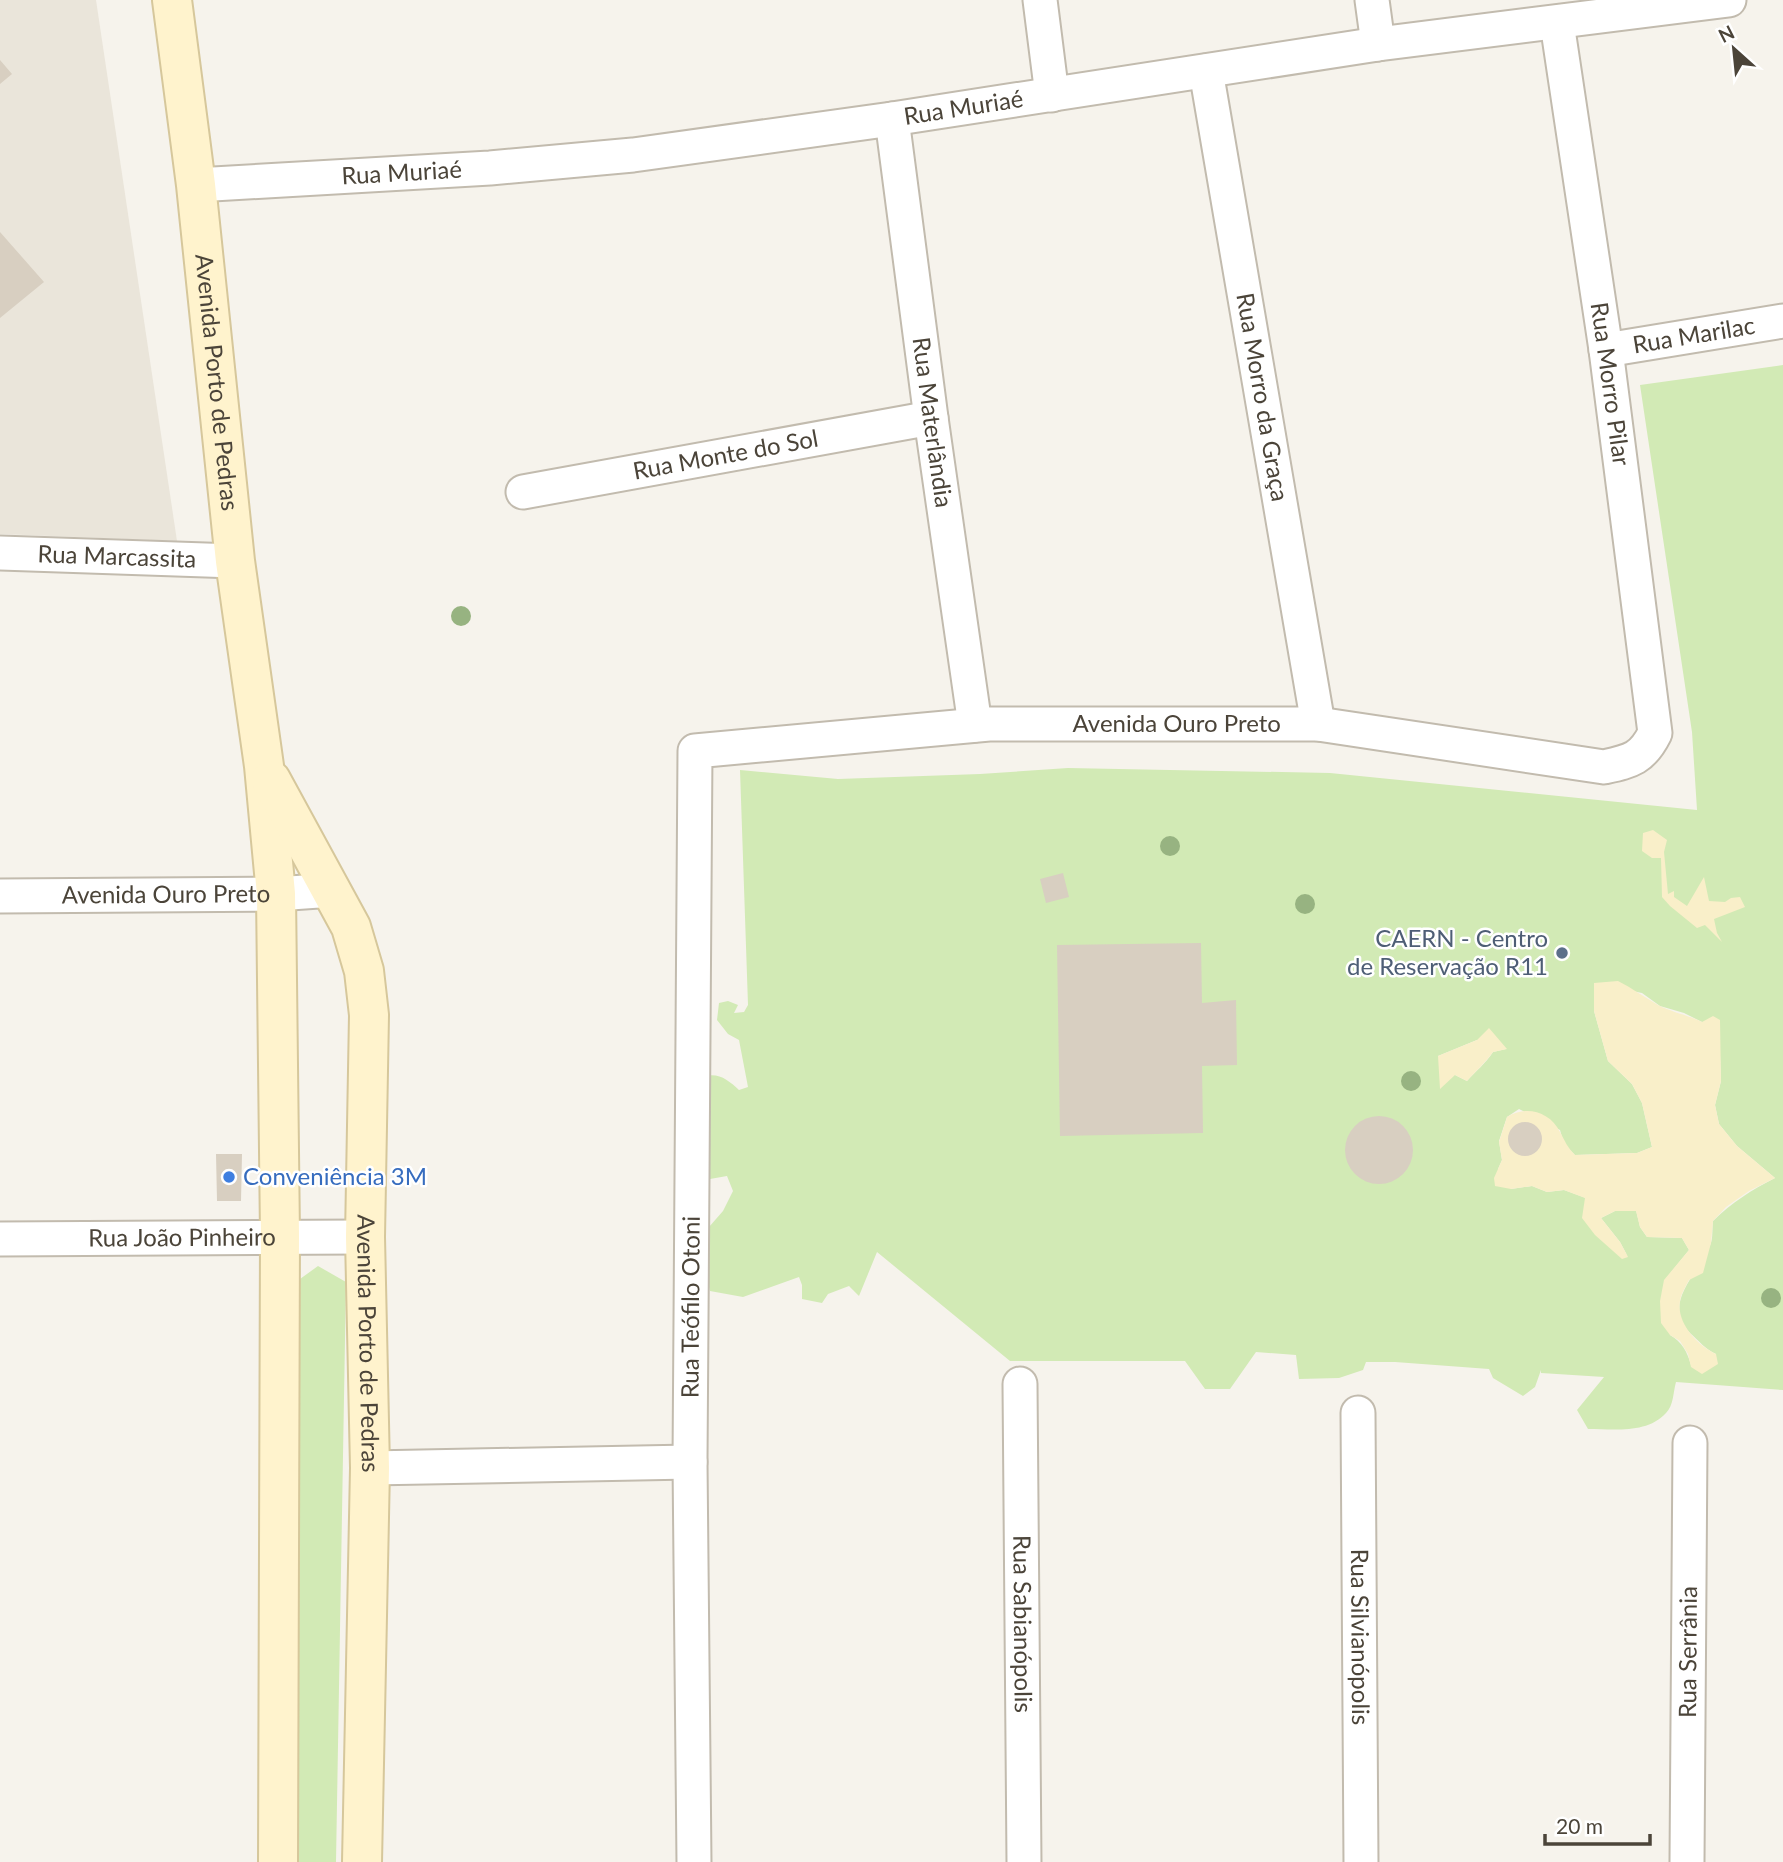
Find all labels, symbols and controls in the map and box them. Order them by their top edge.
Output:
north arrow [1699,14,1769,84]
text: N [1714,20,1738,47]
street label: Rua Muriaé [902,83,1025,130]
street label: Rua Muriaé [341,154,463,190]
street label: Avenida Porto de Pedras [190,252,246,512]
street label: Rua Morro da Graça [1231,290,1296,503]
street label: Rua Morro Pilar [1586,300,1637,468]
street label: Rua Marilac [1630,310,1757,358]
street label: Rua Materlândia [908,335,960,509]
street label: Rua Monte do Sol [631,423,820,485]
street label: Rua Marcassita [37,538,197,573]
street label: Avenida Ouro Preto [1073,708,1281,737]
street label: Avenida Ouro Preto [62,878,270,909]
place label: CAERN - Centro de Reservação R11 [1347,923,1548,980]
marker: CAERN - Centro de Reservação R11 [1554,945,1570,961]
place label: Conveniência 3M [243,1161,427,1190]
marker: Conveniência 3M [221,1169,237,1185]
street label: Avenida Porto de Pedras [352,1214,386,1473]
street label: Rua Teófilo Otoni [674,1216,705,1398]
street label: Rua João Pinheiro [88,1221,276,1252]
street label: Rua Sabianópolis [1008,1535,1039,1713]
street label: Rua Silvianópolis [1346,1549,1376,1725]
street label: Rua Serrânia [1672,1586,1702,1718]
scale bar [1545,1802,1650,1846]
text: 20 m [1556,1813,1603,1838]

